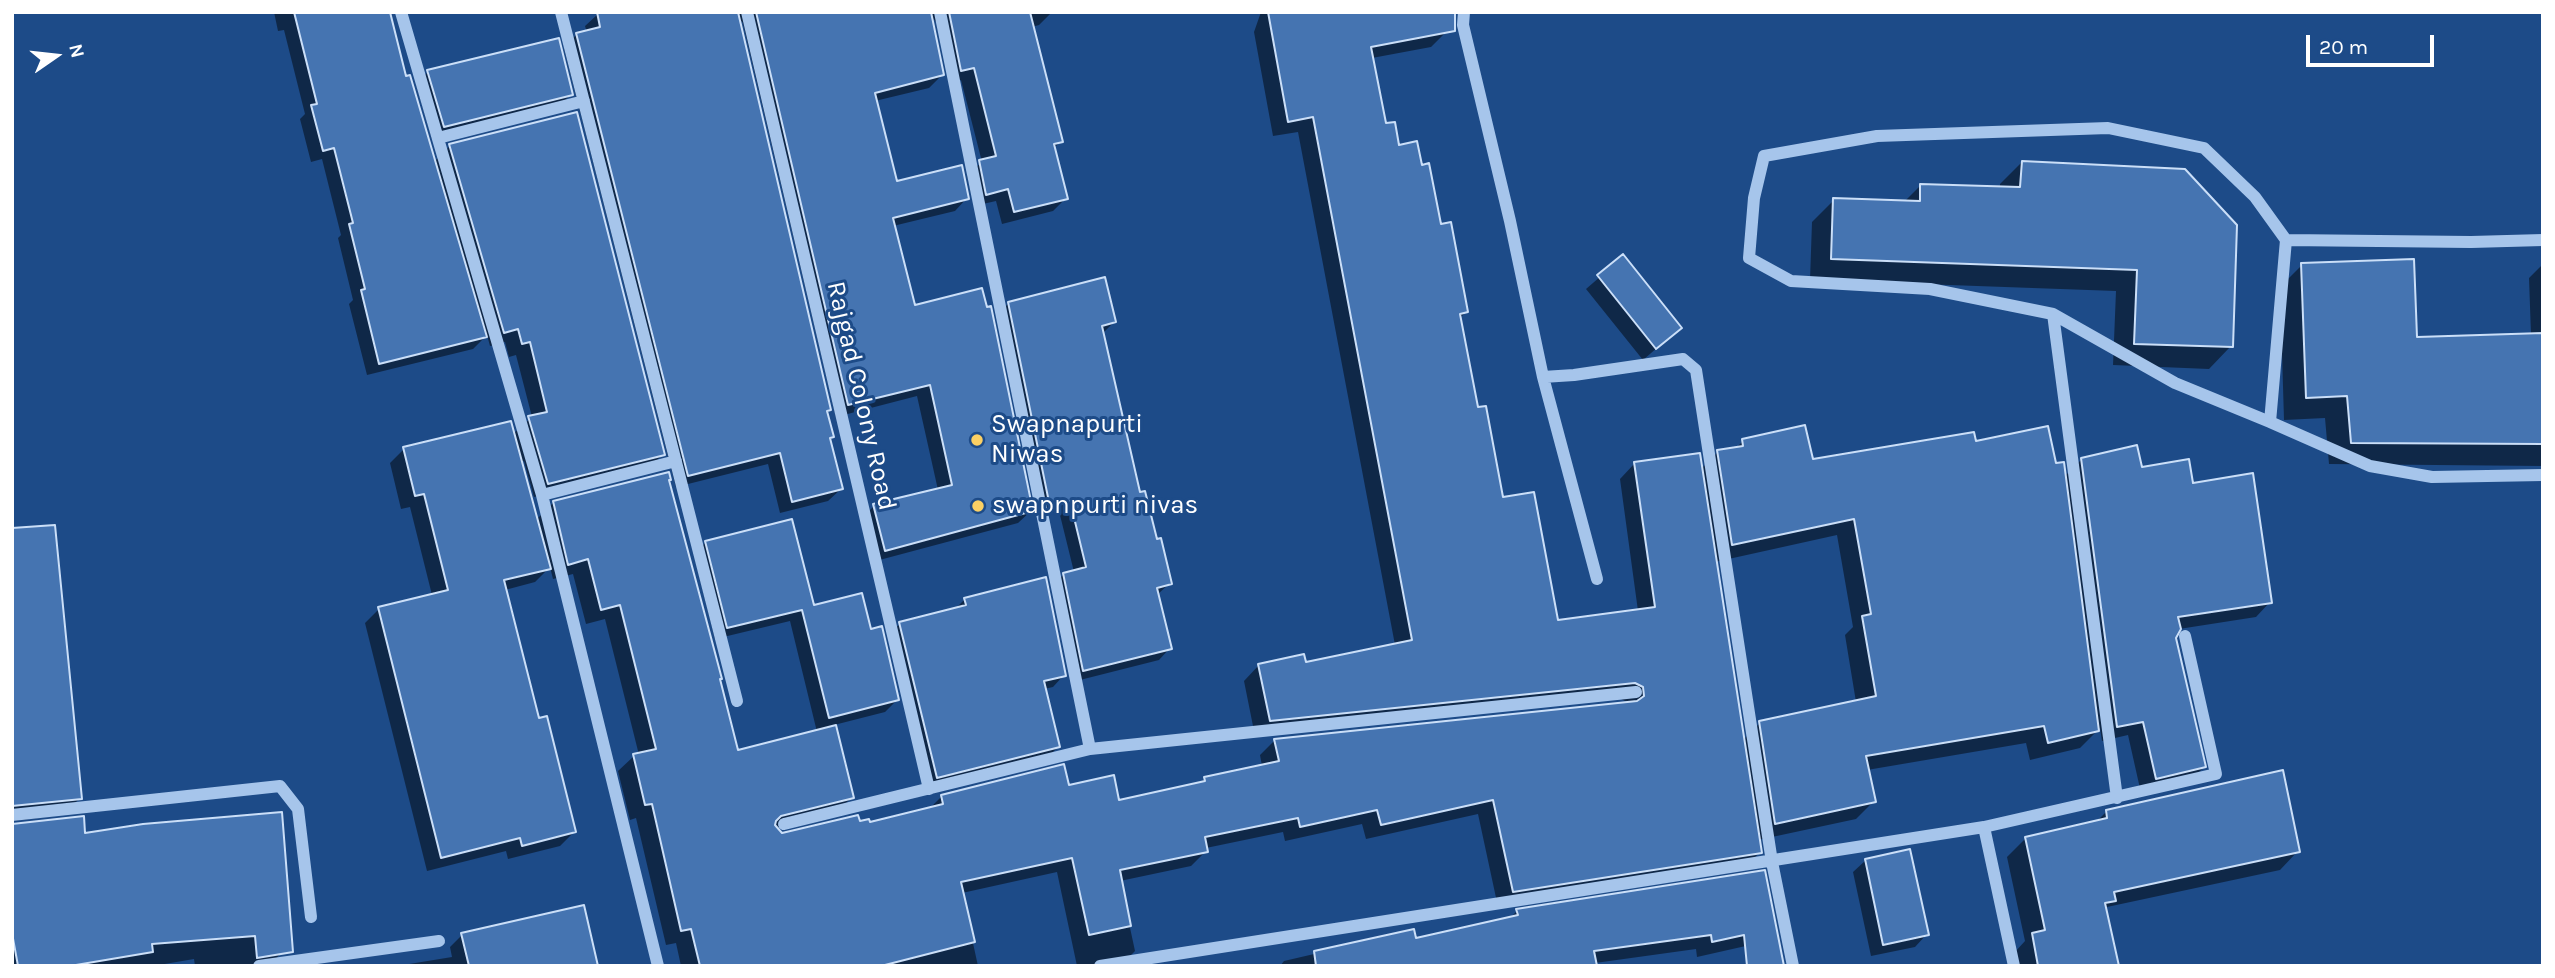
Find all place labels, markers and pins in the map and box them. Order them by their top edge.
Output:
place label: Swapnapurti Niwas [991,409,1143,471]
marker: Swapnapurti Niwas [969,432,985,448]
place label: swapnpurti nivas [992,490,1198,522]
marker: swapnpurti nivas [970,498,986,514]

